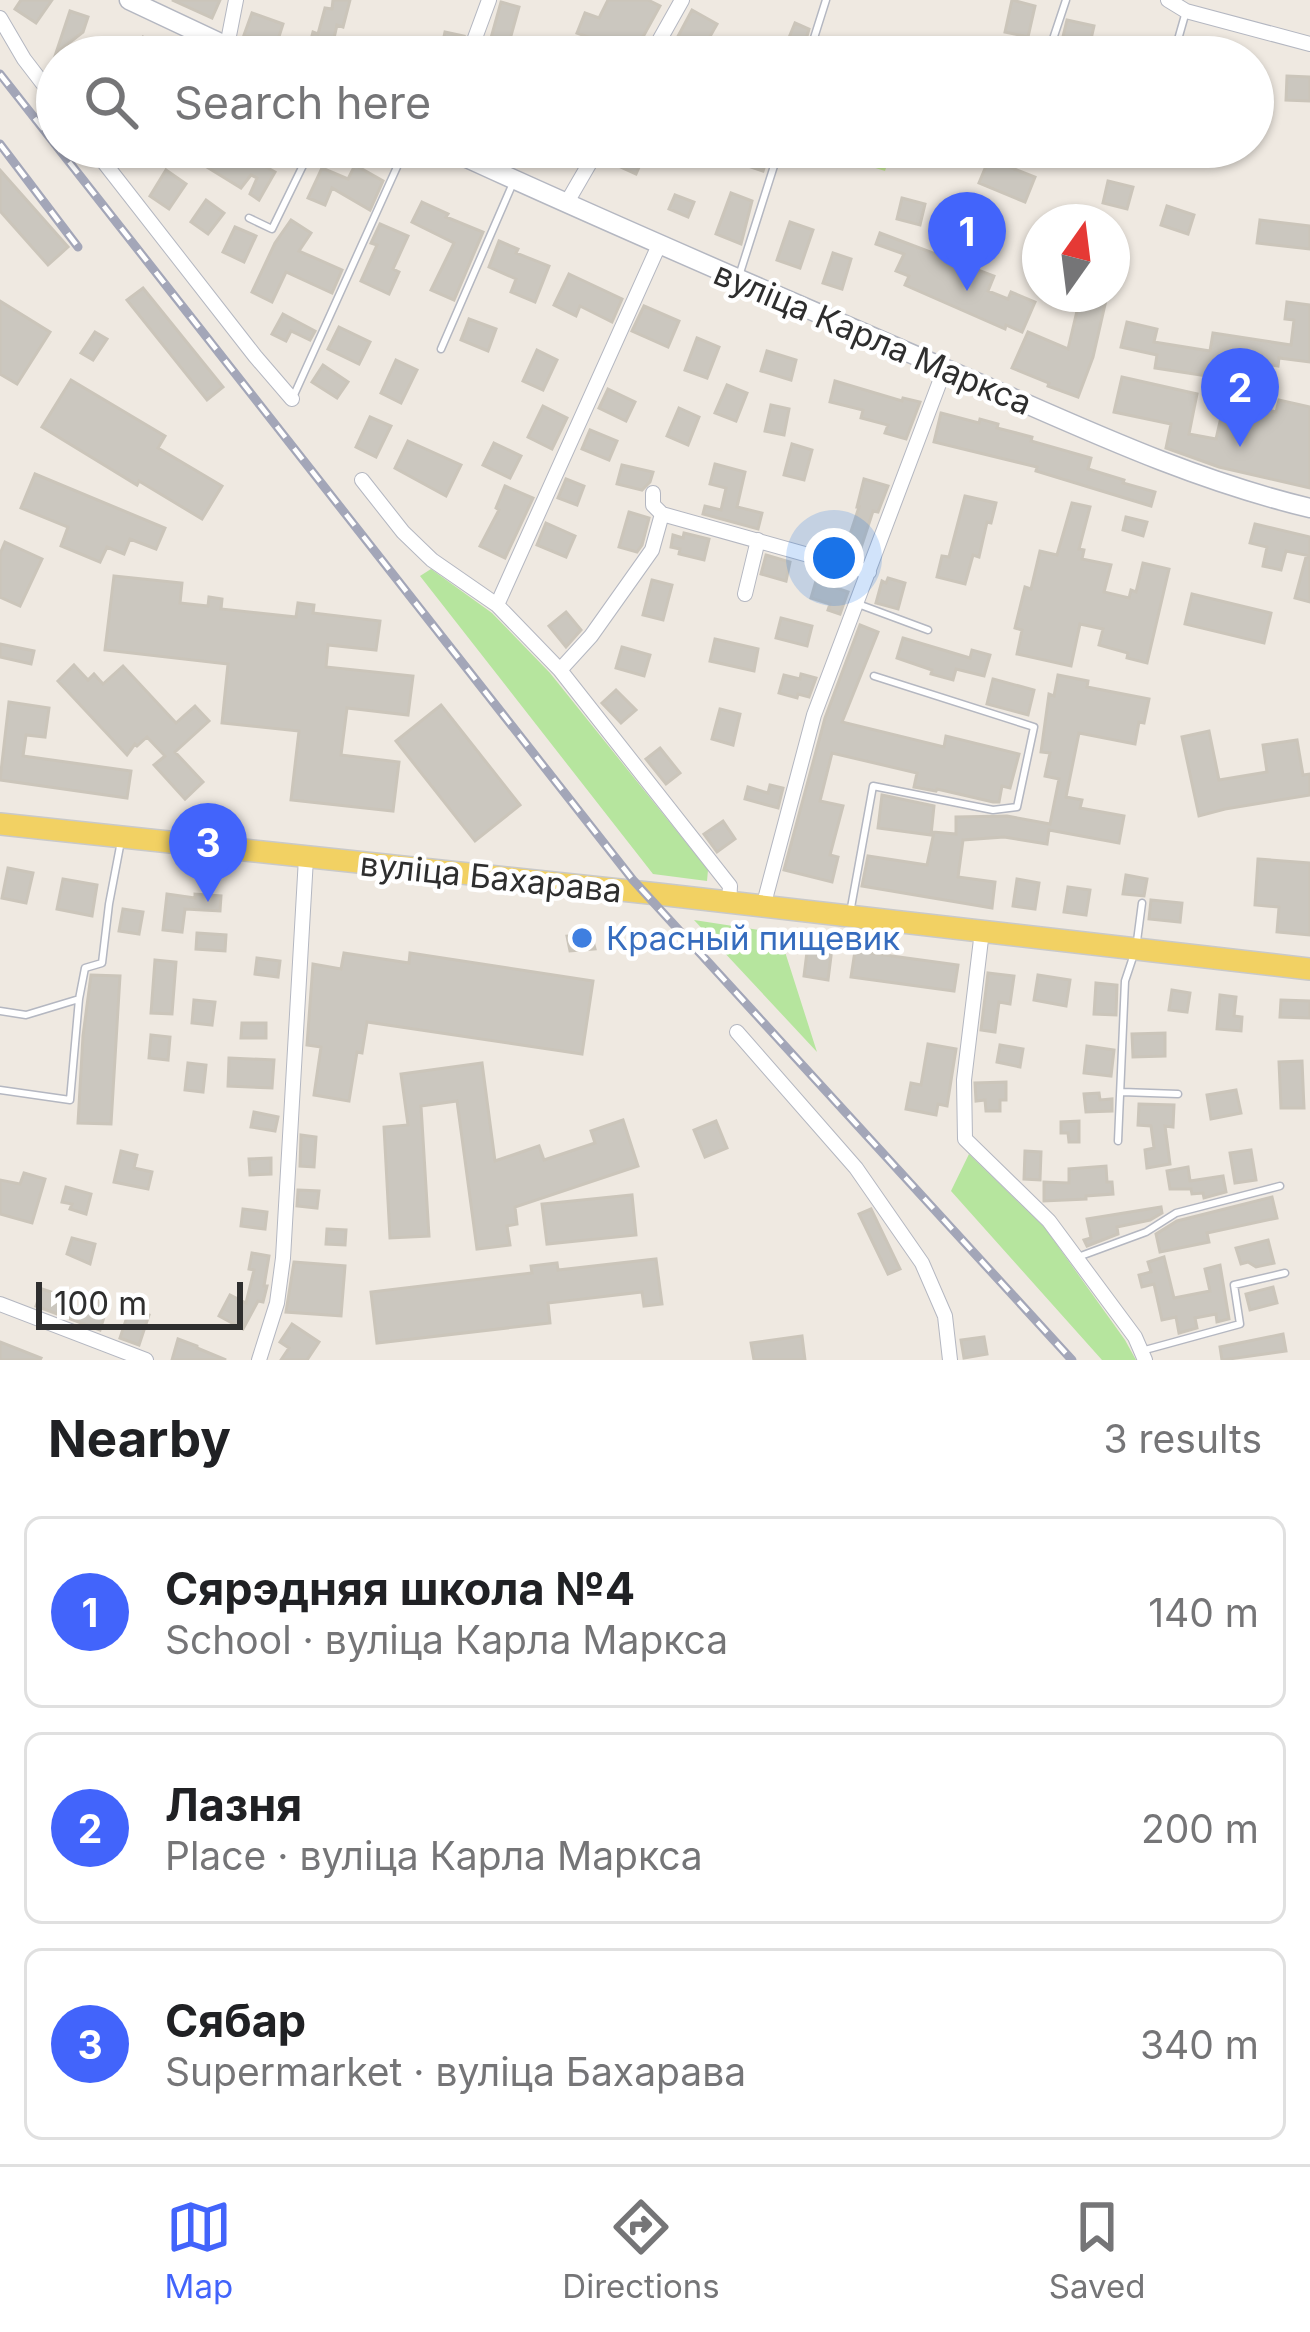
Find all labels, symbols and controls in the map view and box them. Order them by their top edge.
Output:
search box [36,36,1274,168]
icon: search [78,69,144,135]
text: Search here [174,75,431,130]
pin: 1 [928,192,1006,291]
north arrow [1022,204,1130,312]
street label: вуліца Карла Маркса [708,253,1038,423]
pin: 2 [1201,348,1279,447]
your location [804,528,864,588]
pin: 3 [169,803,247,902]
street label: вуліца Бахарава [358,843,624,911]
place label: Красный пищевик [606,918,900,958]
marker: Красный пищевик [569,925,595,951]
scale bar [36,1276,243,1329]
text: 100 m [54,1283,147,1323]
text: Nearby [48,1408,231,1469]
text: 3 results [1104,1415,1262,1462]
text: Сярэдняя школа №4 [165,1561,635,1616]
text: 1 [82,1589,98,1636]
text: 140 m [1148,1589,1259,1636]
text: School · вуліца Карла Маркса [165,1616,728,1663]
text: Лазня [165,1777,302,1832]
text: 2 [78,1805,102,1852]
text: 200 m [1141,1805,1259,1852]
text: Place · вуліца Карла Маркса [165,1832,703,1879]
text: Сябар [165,1993,306,2048]
text: 3 [77,2021,103,2068]
text: 340 m [1140,2021,1259,2068]
text: Supermarket · вуліца Бахарава [165,2048,746,2095]
tab: Map [165,2194,233,2306]
tab: Directions [562,2194,720,2306]
tab: Saved [1049,2194,1145,2306]

